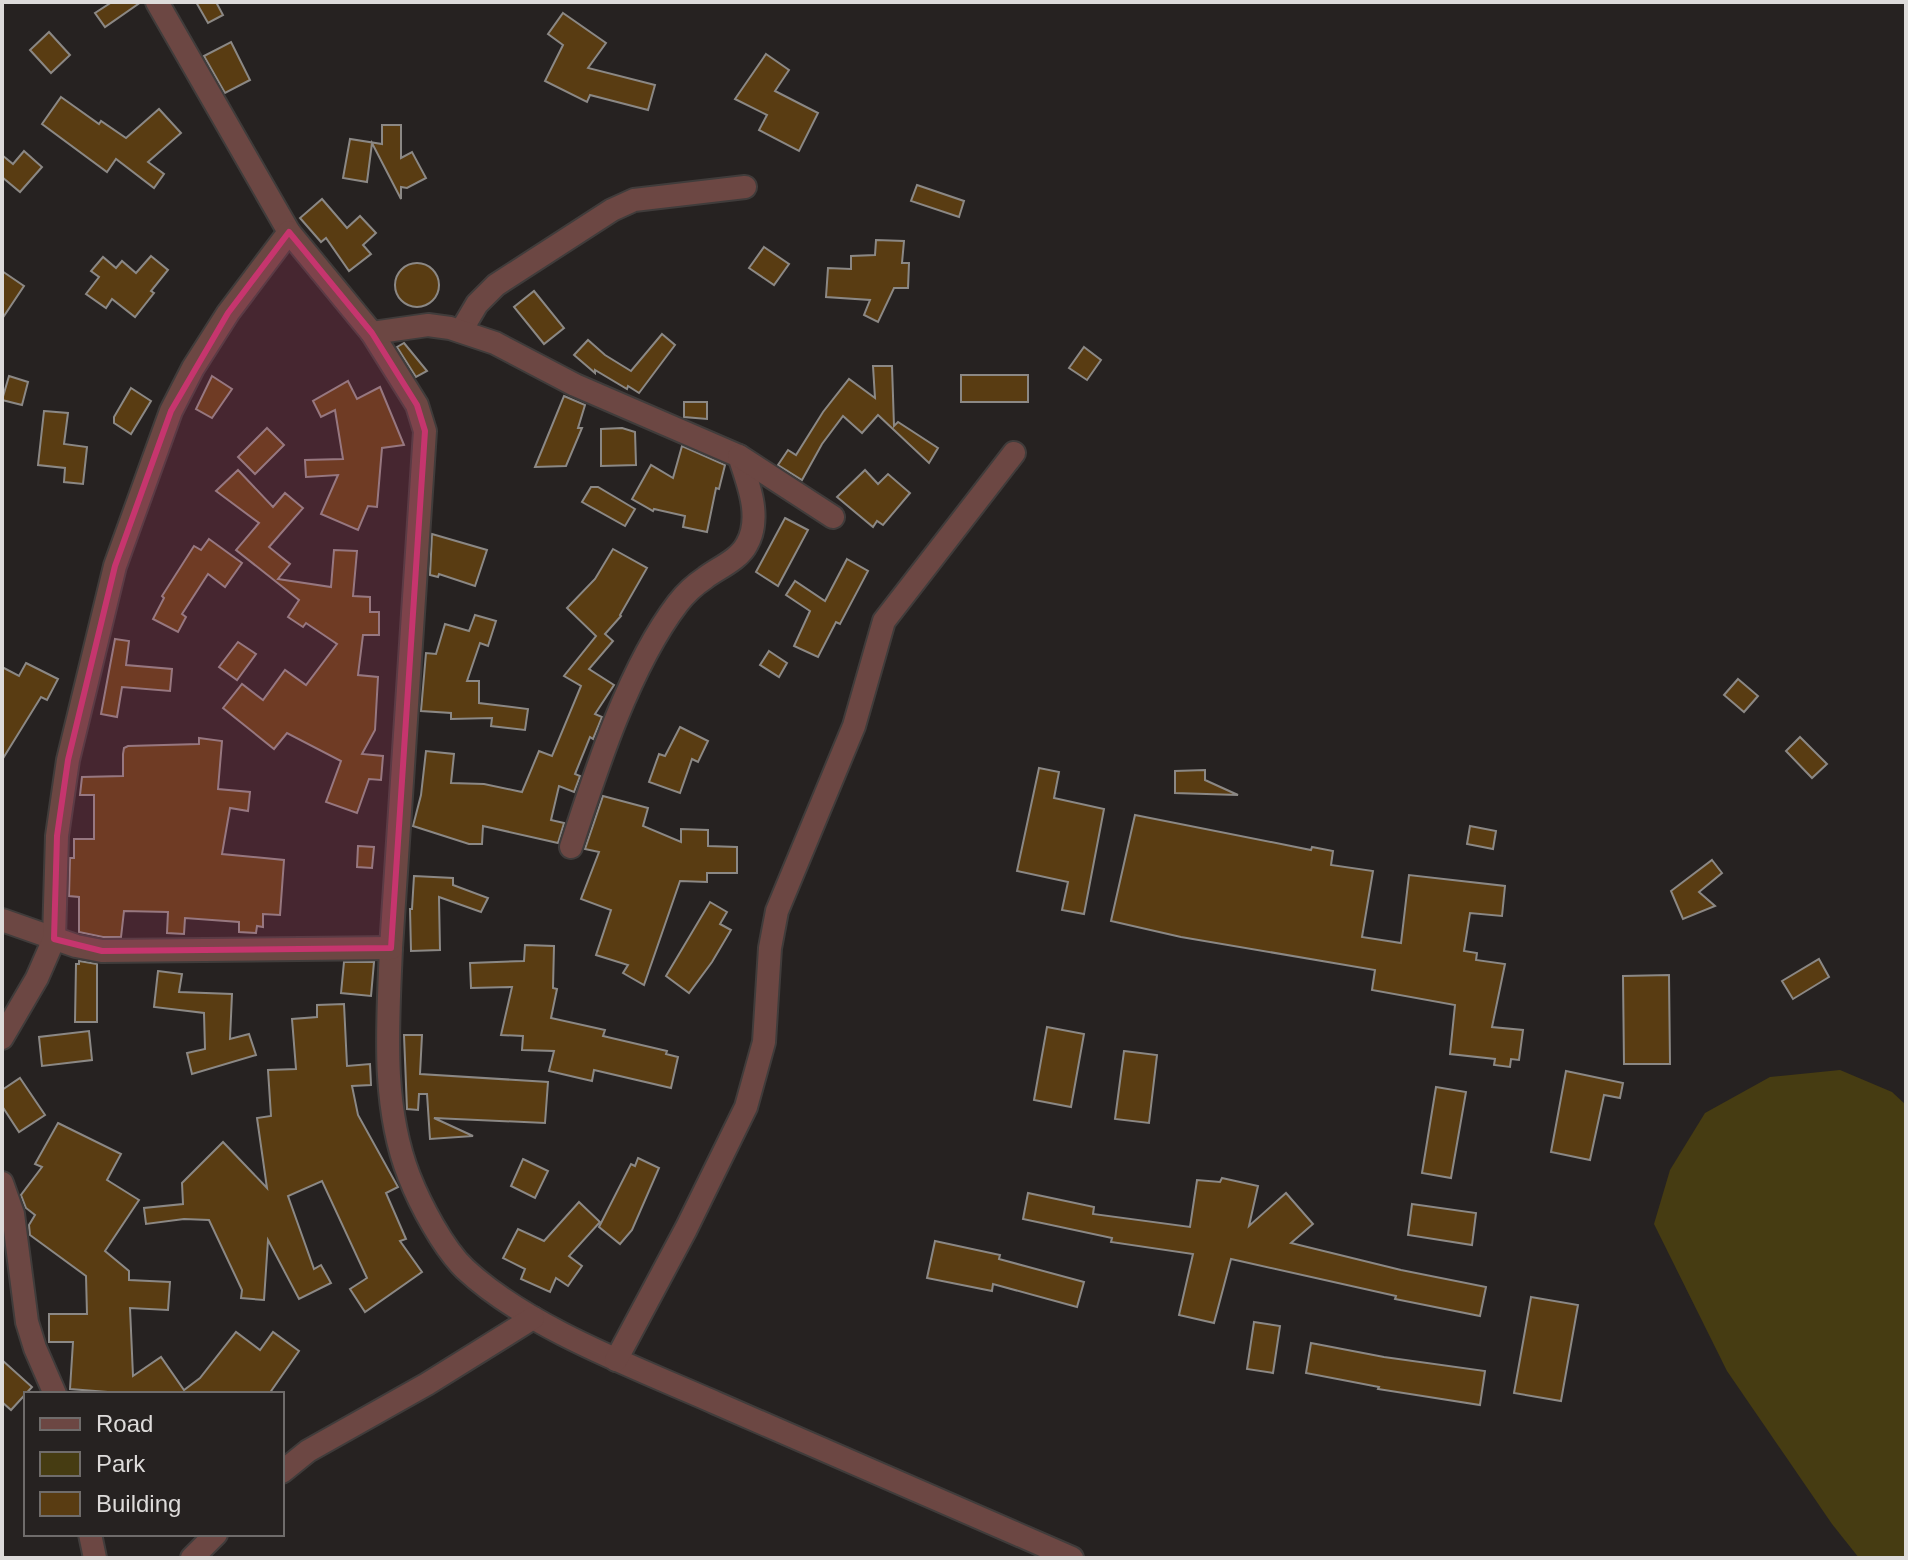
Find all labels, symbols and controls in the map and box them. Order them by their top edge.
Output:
legend [24,1392,284,1536]
text: Road [96,1410,153,1437]
text: Park [96,1450,146,1477]
text: Building [96,1490,181,1517]

